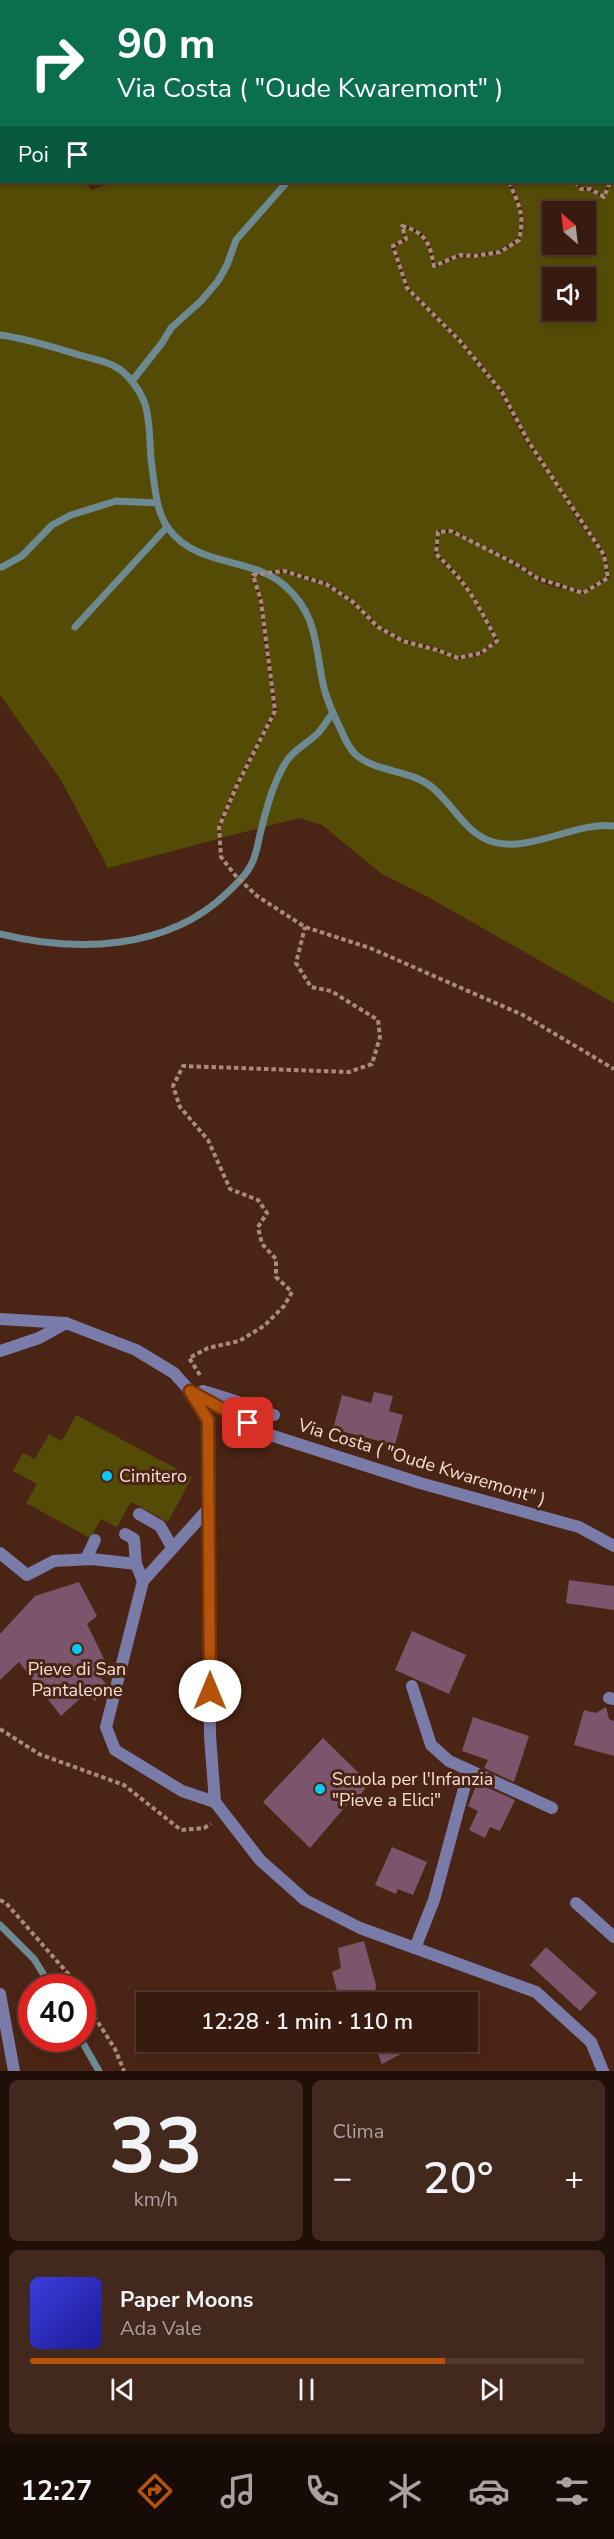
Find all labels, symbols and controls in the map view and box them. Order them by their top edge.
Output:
text: 90 m [117,16,216,73]
icon: right [18,24,96,102]
text: Via Costa ( "Oude Kwaremont" ) [117,70,504,107]
icon: arrive [61,138,94,171]
text: Poi [18,140,49,170]
north arrow [542,201,596,255]
map controls [542,201,596,321]
button: sound [542,267,596,321]
pin [222,1397,273,1448]
icon: arrive [231,1406,264,1439]
street label: Via Costa ( "Oude Kwaremont" ) [294,1413,549,1511]
place label: Cimitero [119,1464,187,1488]
marker: Cimitero [100,1469,114,1483]
marker: Pieve di San Pantaleone [70,1642,84,1656]
place label: Pieve di San Pantaleone [28,1657,126,1702]
position arrow [178,1659,242,1723]
place label: Scuola per l'Infanzia "Pieve a Elici" [332,1767,493,1812]
marker: Scuola per l'Infanzia "Pieve a Elici" [313,1782,327,1796]
speed limit sign: 40 [18,1974,96,2052]
text: 12:28 · 1 min · 110 m [201,2007,413,2037]
text: 33 [109,2093,203,2200]
text: Clima [333,2118,384,2145]
text: 20° [423,2148,494,2209]
text: − [333,2156,352,2201]
text: + [564,2156,584,2201]
text: km/h [134,2186,178,2213]
text: Paper Moons [120,2285,254,2315]
text: Ada Vale [120,2315,202,2342]
icon: previous [106,2373,139,2406]
icon: pause [290,2373,323,2406]
icon: next [475,2373,508,2406]
icon: directions [134,2470,176,2512]
icon: music [217,2470,259,2512]
icon: phone [301,2470,343,2512]
icon: climate [384,2470,426,2512]
icon: car [468,2470,510,2512]
icon: filters [551,2470,593,2512]
text: 12:27 [21,2473,92,2510]

